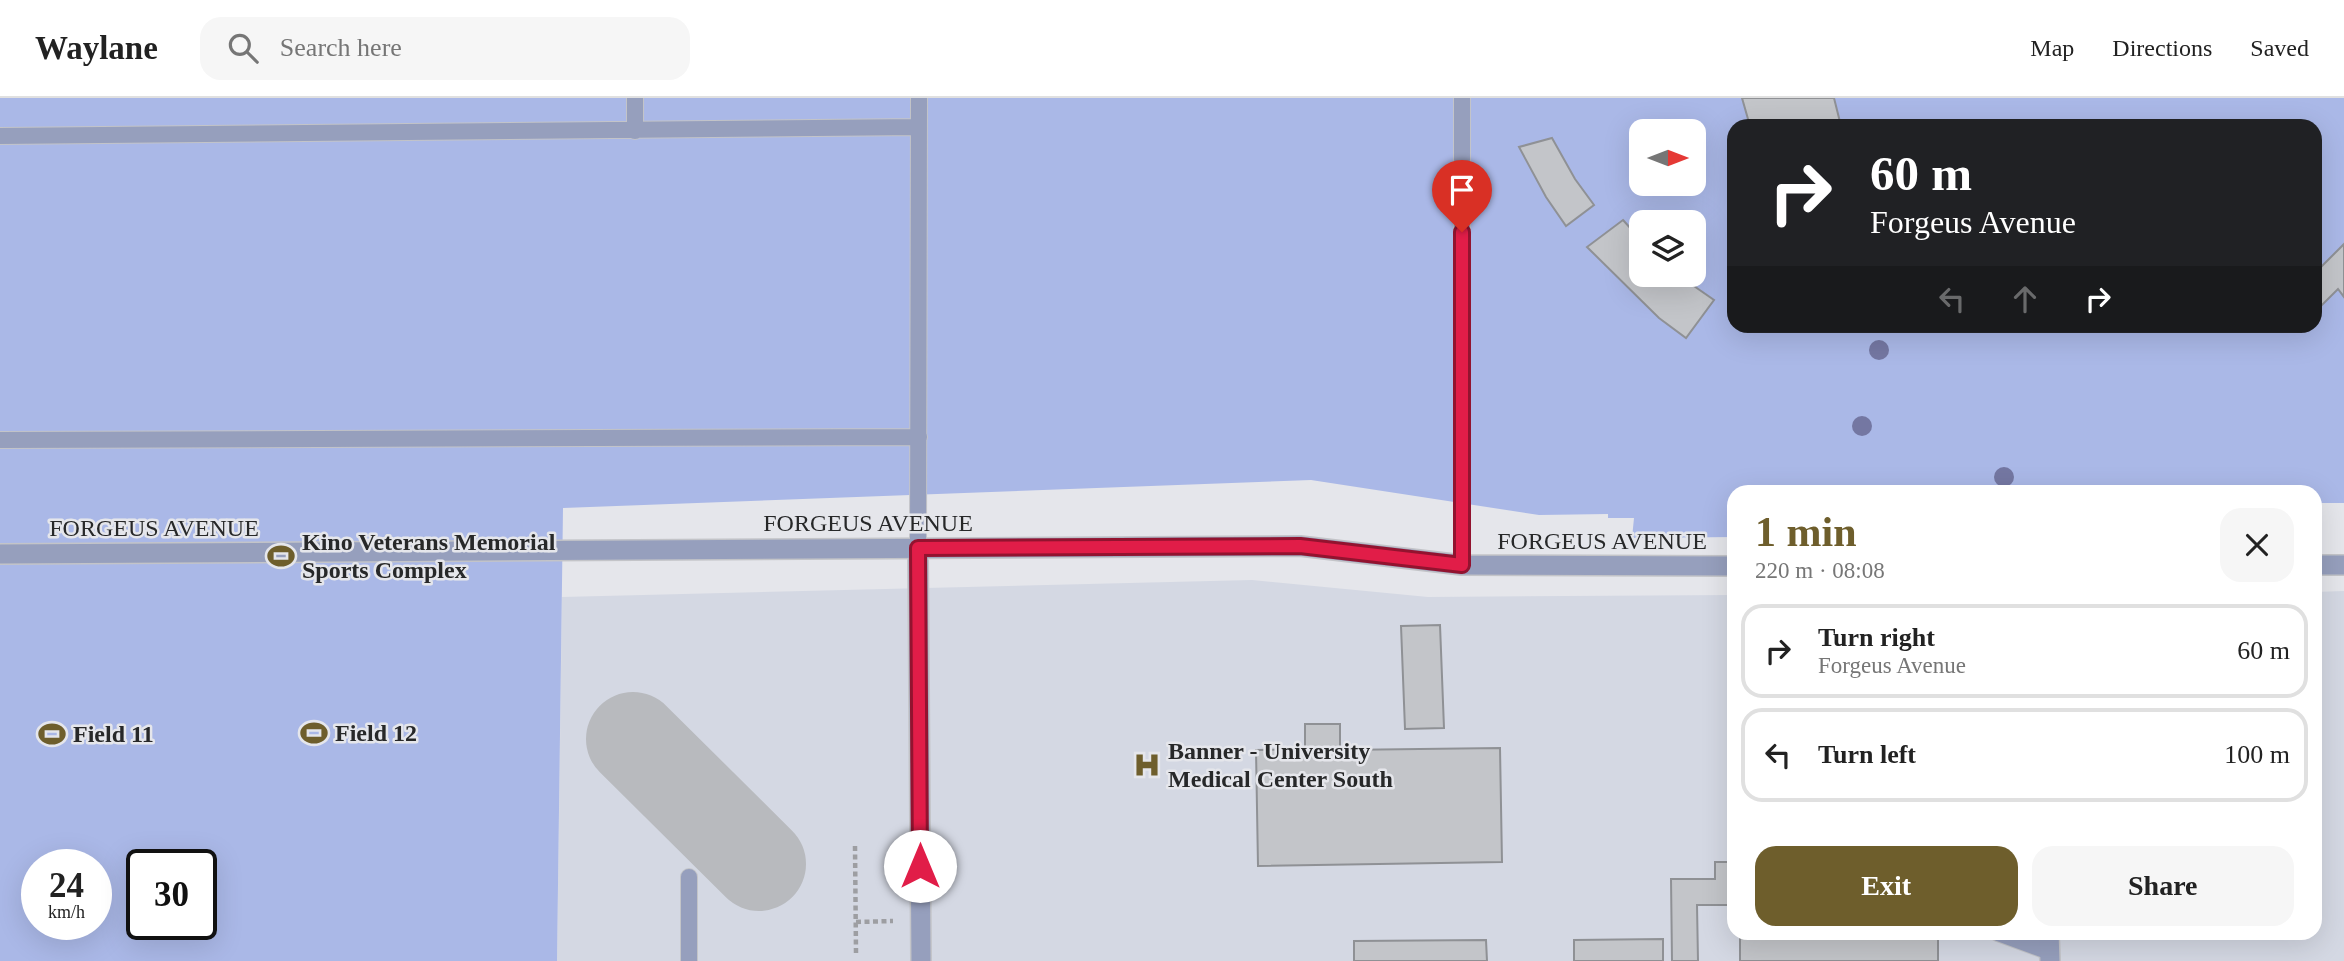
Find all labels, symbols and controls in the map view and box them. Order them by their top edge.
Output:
search box [200,17,690,80]
icon: search [224,29,262,67]
text: Waylane [35,30,158,66]
text: Search here [280,33,402,62]
text: Map [2030,35,2074,61]
text: Directions [2112,35,2212,61]
text: Saved [2250,35,2309,61]
north arrow [1629,119,1706,196]
map controls [1629,119,1706,287]
text: 60 m [1870,146,1972,201]
icon: right [1755,147,1846,238]
pin [1432,160,1492,232]
icon: arrive [1443,171,1481,209]
text: Forgeus Avenue [1870,204,2076,240]
button: layers [1629,210,1706,287]
icon: left [1933,280,1971,318]
icon: ahead [2006,280,2044,318]
icon: right [2079,280,2117,318]
button: close [2220,508,2294,582]
text: 1 min [1755,509,1857,555]
street label: FORGEUS AVENUE [763,510,973,536]
street label: FORGEUS AVENUE [49,515,259,541]
street label: FORGEUS AVENUE [1497,528,1707,554]
place label: Kino Veterans Memorial Sports Complex [302,529,556,583]
sports icon: Kino Veterans Memorial Sports Complex [266,541,296,571]
text: 220 m · 08:08 [1755,558,1885,583]
text: Turn right [1818,623,1935,652]
icon: right [1759,632,1797,670]
text: 60 m [2237,636,2290,665]
text: Forgeus Avenue [1818,653,1966,678]
sports icon: Field 12 [299,718,329,748]
sports icon: Field 11 [37,719,67,749]
place label: Field 12 [335,720,417,746]
place label: Field 11 [73,721,154,747]
icon: left [1759,736,1797,774]
place label: Banner - University Medical Center South [1168,738,1393,792]
text: Turn left [1818,740,1916,769]
text: 100 m [2224,740,2290,769]
hospital icon: Banner - University Medical Center South [1132,750,1162,780]
position arrow [883,829,957,903]
button: Exit [1755,846,2018,926]
button: Share [2032,846,2294,926]
speed limit sign: 30 [126,849,217,940]
text: 24 [49,866,84,905]
text: km/h [48,902,85,922]

